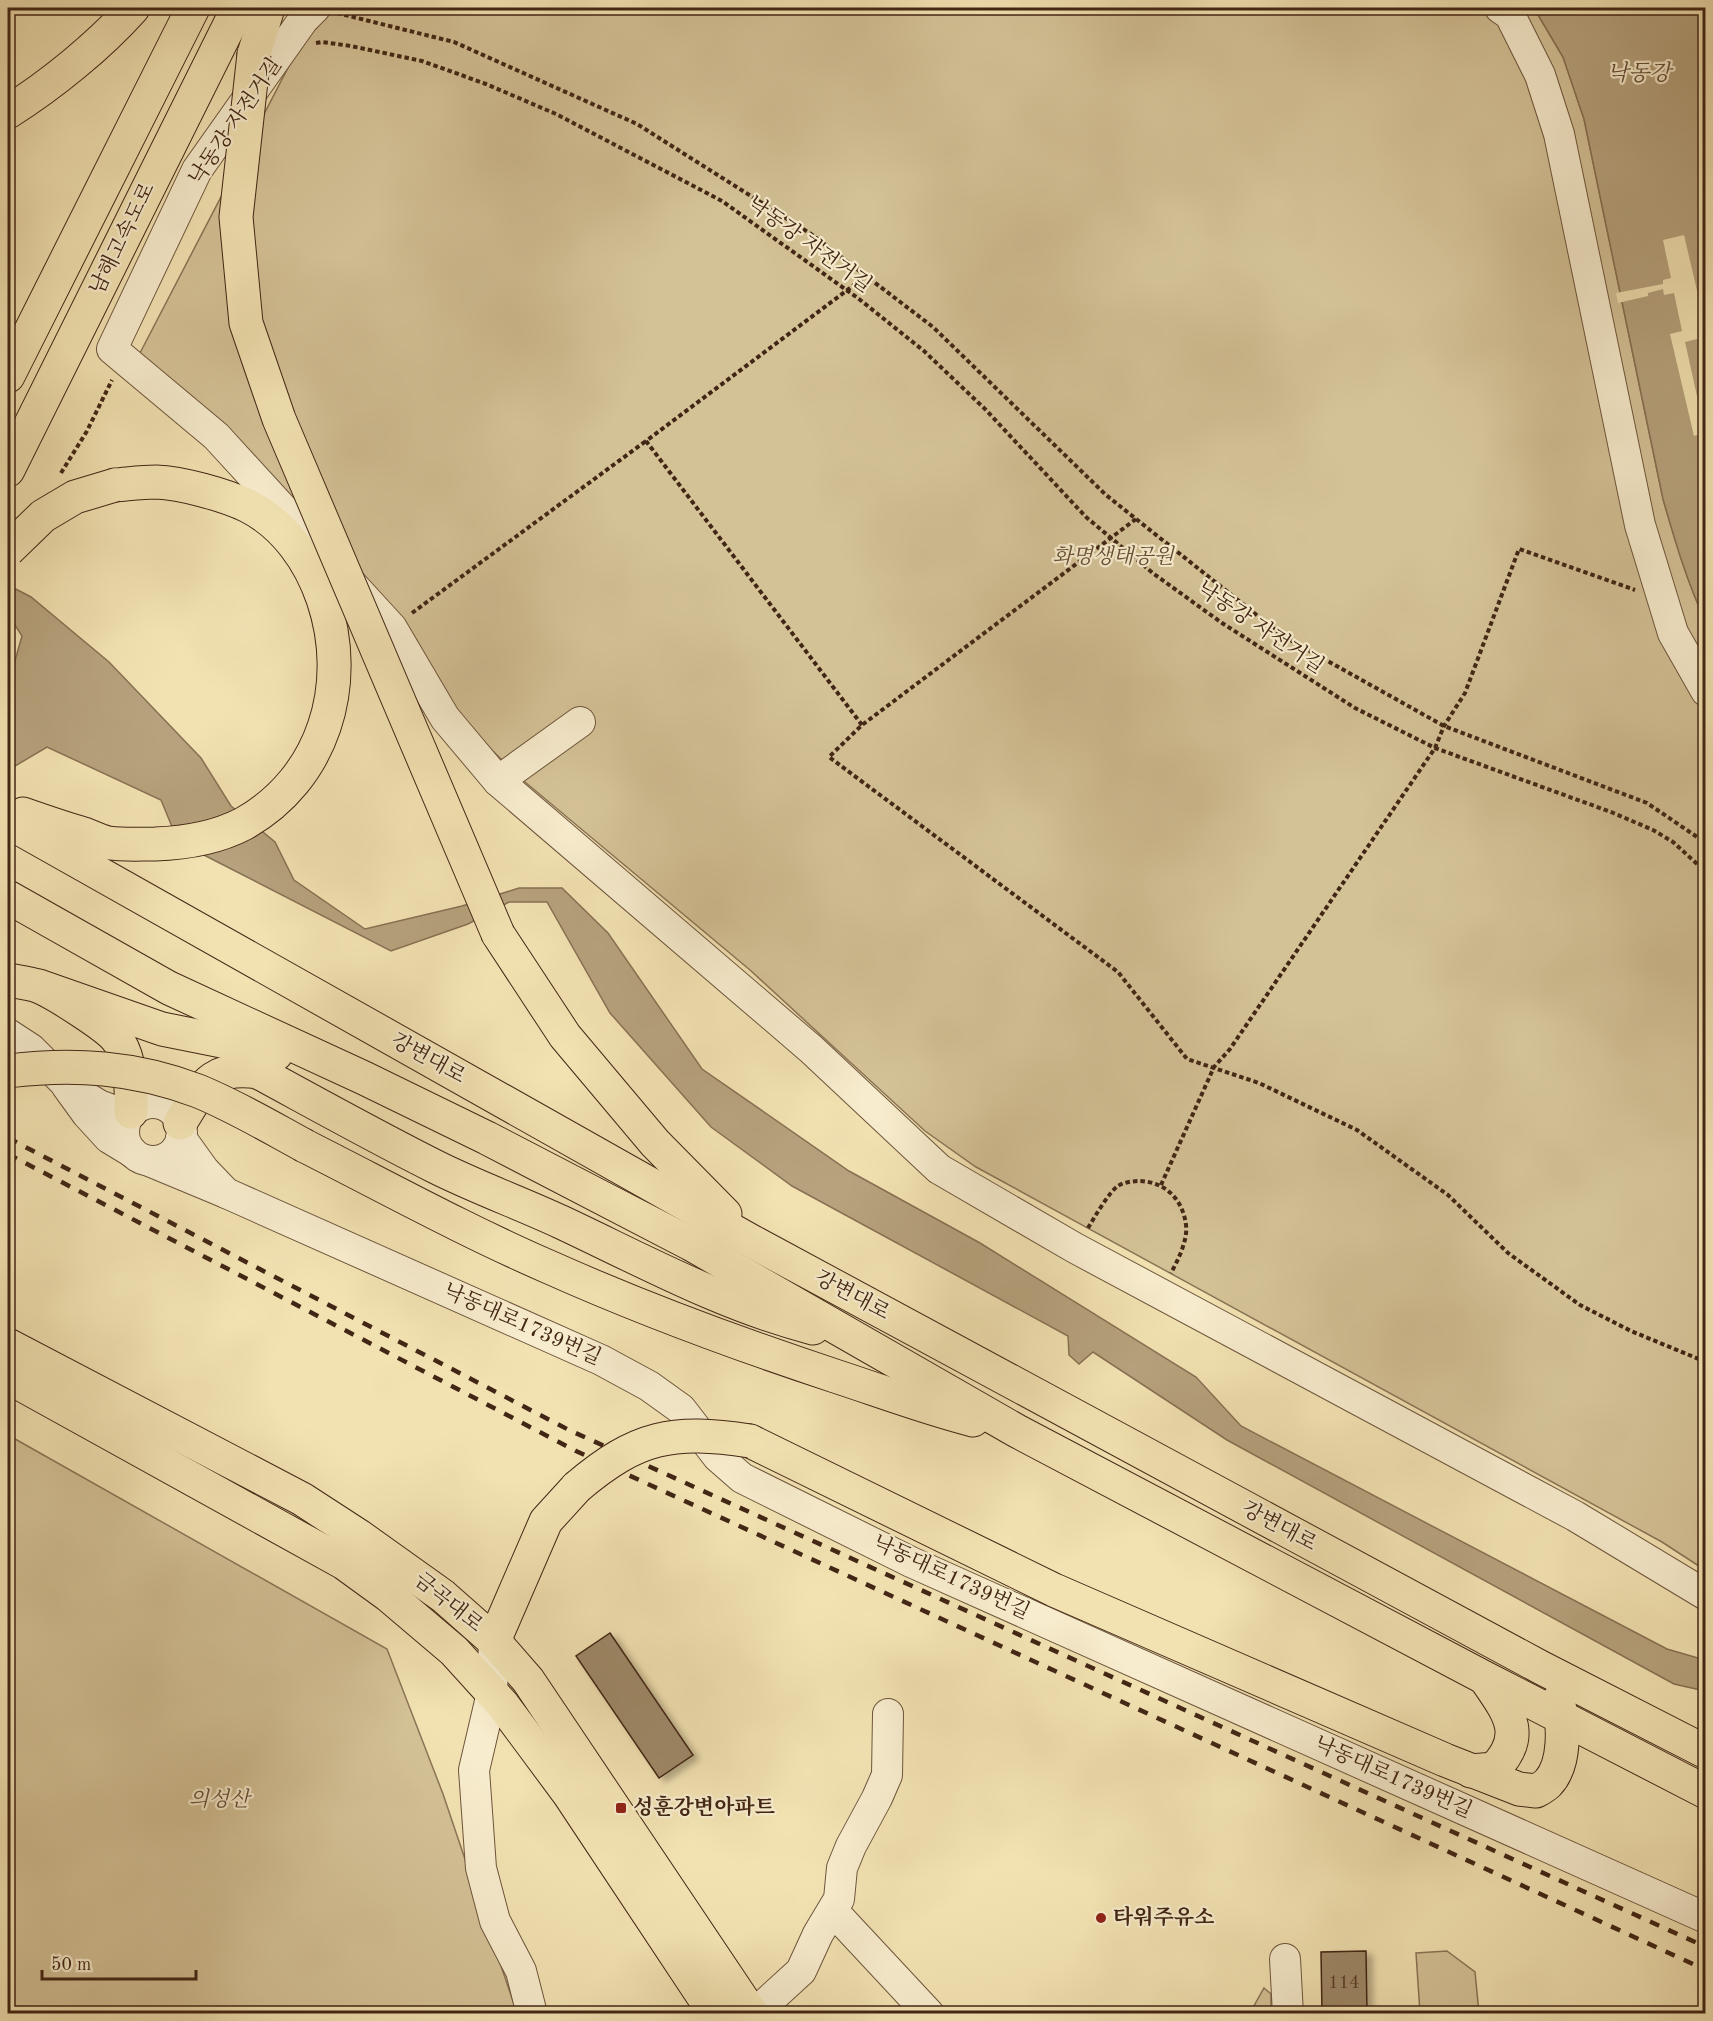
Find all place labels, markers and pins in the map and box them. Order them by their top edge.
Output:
place label: 성훈강변아파트 [633,1795,775,1819]
marker: 성훈강변아파트 [614,1801,628,1815]
place label: 타워주유소 [1113,1905,1214,1929]
marker: 타워주유소 [1094,1911,1108,1925]

